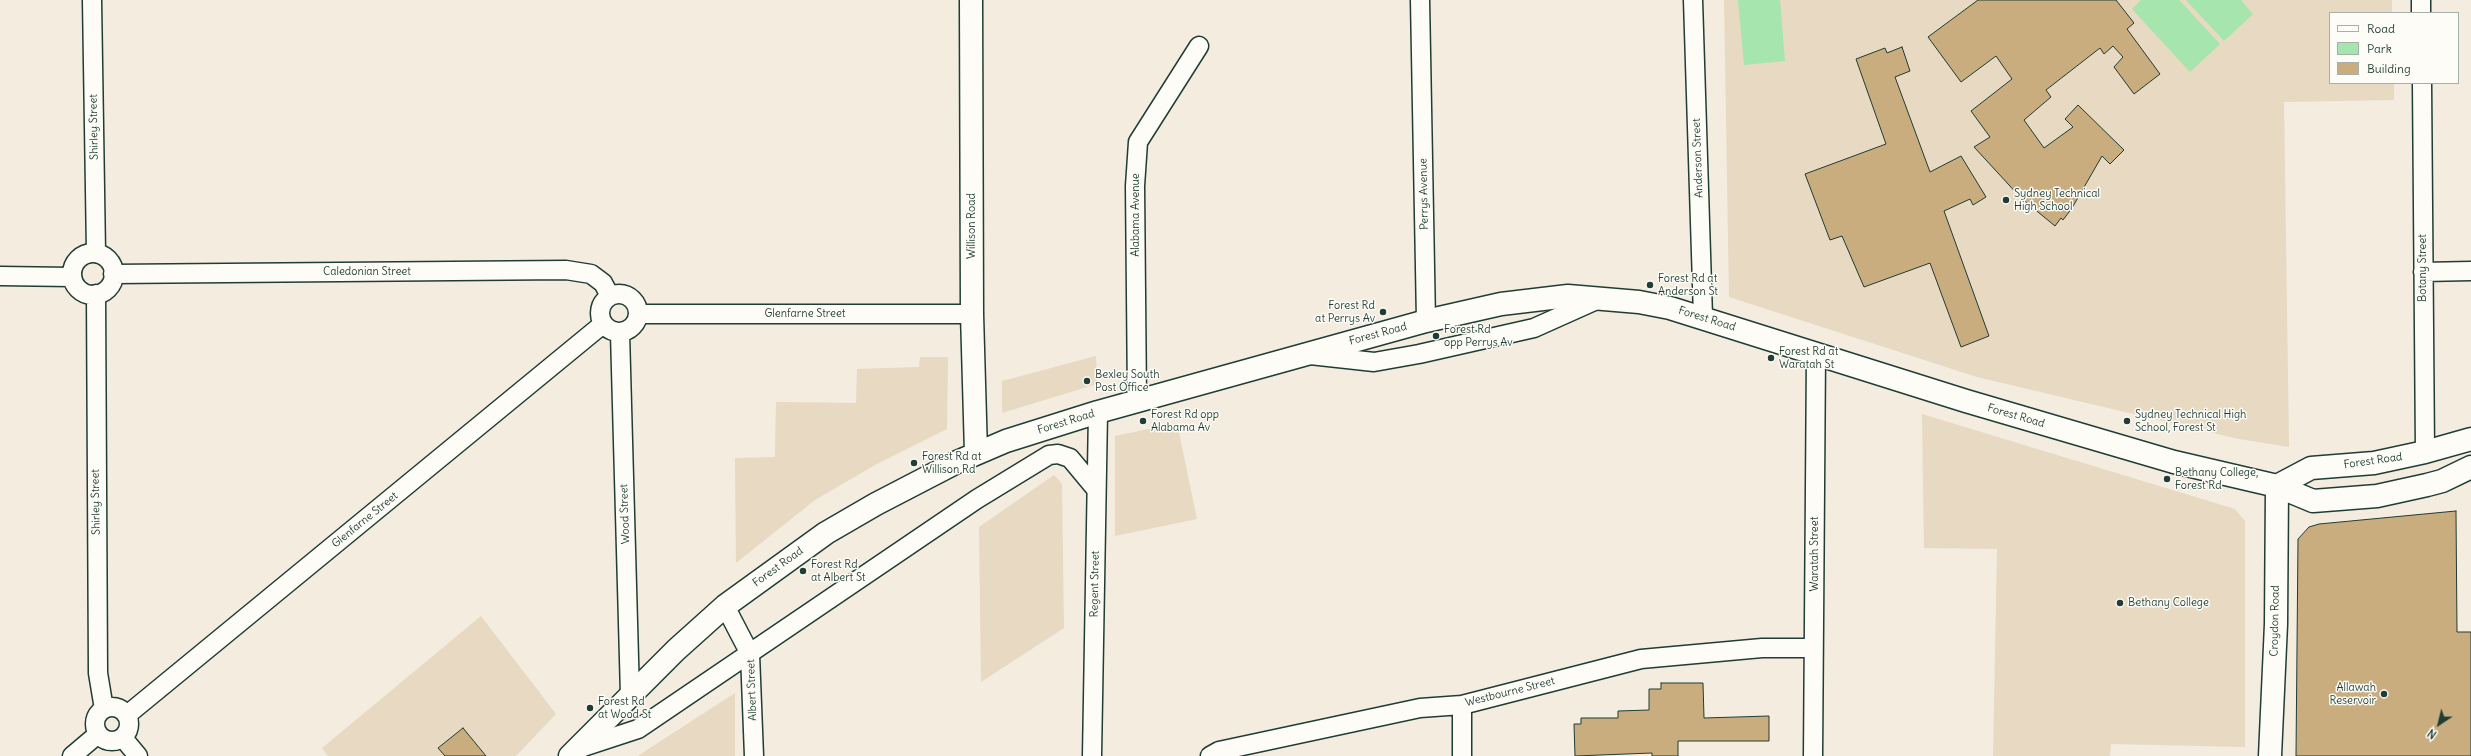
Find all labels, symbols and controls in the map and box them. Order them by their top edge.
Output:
legend [2329,12,2459,84]
text: Road [2367,21,2395,36]
text: Park [2367,41,2392,56]
text: Building [2367,61,2411,76]
street label: Shirley Street [87,94,101,160]
street label: Anderson Street [1690,118,1706,198]
street label: Perrys Avenue [1417,158,1431,230]
street label: Alabama Avenue [1129,173,1143,257]
place label: Sydney Technical High School [2014,187,2100,213]
street label: Willison Road [965,193,979,259]
marker: Sydney Technical High School [2001,195,2011,205]
street label: Botany Street [2416,234,2430,302]
street label: Caledonian Street [323,265,411,279]
place label: Forest Rd at Anderson St [1658,272,1718,298]
marker: Forest Rd at Anderson St [1645,280,1655,290]
place label: Forest Rd at Perrys Av [1315,299,1375,325]
street label: Forest Road [1677,304,1737,334]
street label: Glenfarne Street [764,307,846,321]
marker: Forest Rd at Perrys Av [1378,307,1388,317]
street label: Forest Road [1348,320,1408,348]
place label: Forest Rd opp Perrys Av [1444,323,1513,349]
marker: Forest Rd opp Perrys Av [1431,331,1441,341]
place label: Forest Rd at Waratah St [1779,345,1838,371]
marker: Forest Rd at Waratah St [1766,353,1776,363]
place label: Bexley South Post Office [1095,368,1160,394]
marker: Bexley South Post Office [1082,376,1092,386]
street label: Forest Road [1986,402,2046,430]
street label: Forest Road [1036,407,1096,437]
place label: Forest Rd opp Alabama Av [1151,408,1219,434]
place label: Sydney Technical High School, Forest St [2135,408,2246,434]
marker: Forest Rd opp Alabama Av [1138,416,1148,426]
marker: Sydney Technical High School, Forest St [2122,416,2132,426]
place label: Forest Rd at Willison Rd [922,450,981,476]
street label: Forest Road [2343,450,2403,472]
marker: Forest Rd at Willison Rd [909,458,919,468]
place label: Bethany College, Forest Rd [2175,466,2258,492]
street label: Shirley Street [89,469,103,535]
marker: Bethany College, Forest Rd [2162,474,2172,484]
street label: Wood Street [617,484,633,544]
street label: Glenfarne Street [329,489,401,551]
street label: Waratah Street [1808,517,1822,591]
street label: Forest Road [750,544,806,590]
street label: Regent Street [1088,551,1102,617]
place label: Forest Rd at Albert St [811,558,866,584]
marker: Forest Rd at Albert St [798,566,808,576]
street label: Croydon Road [2268,585,2282,657]
place label: Bethany College [2128,596,2209,610]
marker: Bethany College [2115,598,2125,608]
street label: Albert Street [744,659,760,721]
street label: Westbourne Street [1464,675,1556,709]
place label: Allawah Reservoir [2329,681,2376,707]
marker: Allawah Reservoir [2379,689,2389,699]
place label: Forest Rd at Wood St [598,695,651,721]
marker: Forest Rd at Wood St [585,703,595,713]
north arrow [2419,704,2459,744]
text: N [2425,726,2439,742]

